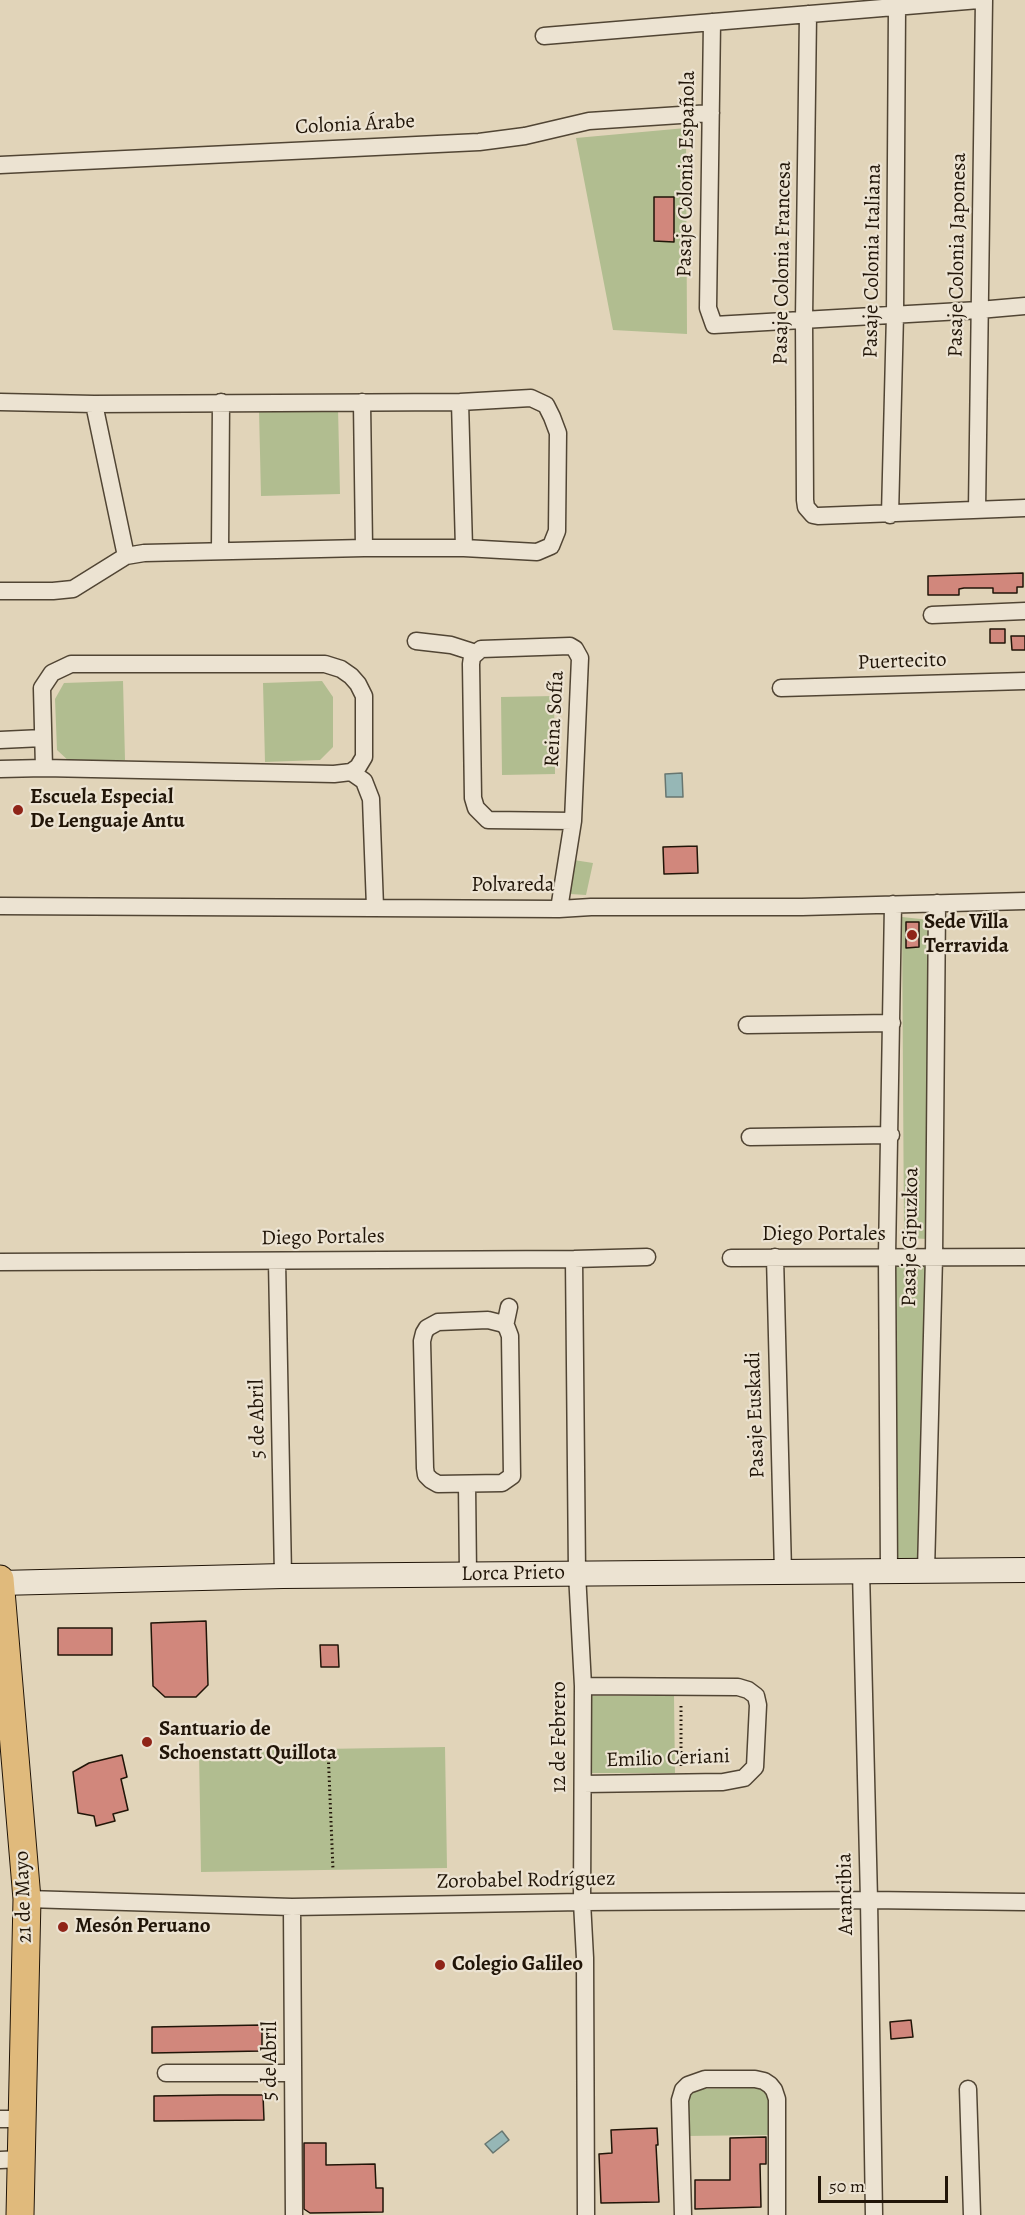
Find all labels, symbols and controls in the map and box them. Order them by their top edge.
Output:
street label: Pasaje Colonia Española [673,70,701,278]
street label: Colonia Árabe [295,109,415,141]
street label: Pasaje Colonia Japonesa [944,152,972,358]
street label: Pasaje Colonia Francesa [769,161,797,365]
street label: Pasaje Colonia Italiana [859,164,887,358]
street label: Puertecito [857,648,947,676]
street label: Reina Sofía [540,670,570,768]
place label: Escuela Especial De Lenguaje Antu [30,785,185,835]
marker: Escuela Especial De Lenguaje Antu [11,803,25,817]
street label: Polvareda [471,873,555,899]
place label: Sede Villa Terravida [924,910,1009,960]
marker: Sede Villa Terravida [905,928,919,942]
street label: Pasaje Gipuzkoa [897,1167,925,1307]
street label: Diego Portales [762,1222,886,1248]
street label: Diego Portales [261,1224,385,1252]
street label: Pasaje Euskadi [741,1351,771,1479]
street label: 5 de Abril [245,1379,271,1459]
street label: Lorca Prieto [461,1560,565,1588]
street label: 12 de Febrero [547,1681,573,1793]
place label: Santuario de Schoenstatt Quillota [159,1717,337,1767]
marker: Santuario de Schoenstatt Quillota [140,1735,154,1749]
street label: Emilio Ceriani [606,1744,730,1774]
street label: 21 de Mayo [10,1850,38,1944]
street label: Arancibia [833,1853,859,1935]
street label: Zorobabel Rodríguez [436,1867,616,1895]
place label: Mesón Peruano [75,1914,211,1940]
marker: Mesón Peruano [56,1920,70,1934]
place label: Colegio Galileo [452,1952,583,1978]
marker: Colegio Galileo [433,1958,447,1972]
street label: 5 de Abril [258,2021,284,2101]
scale bar [821,2164,952,2202]
text: 50 m [829,2174,865,2198]

